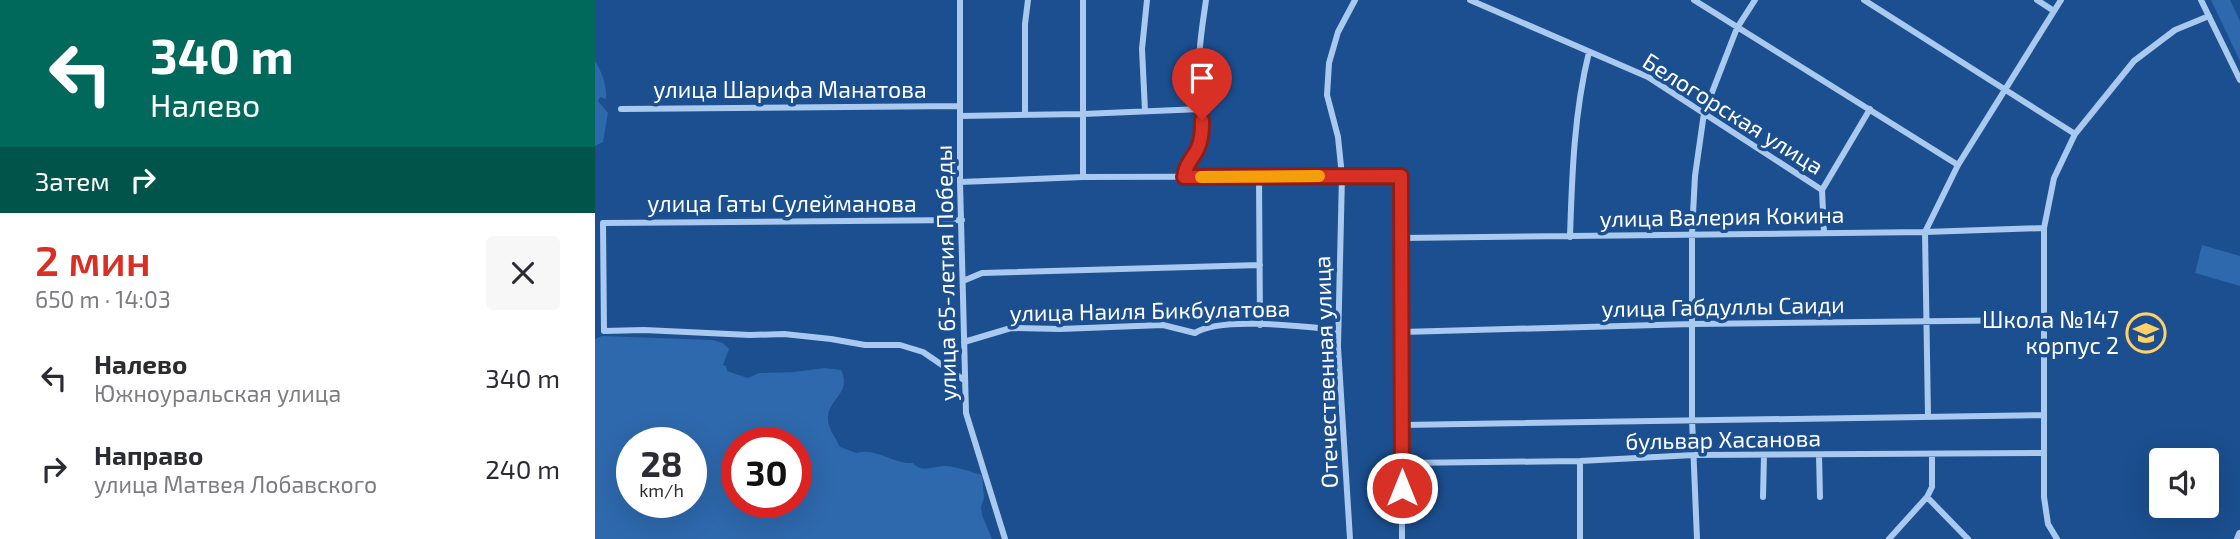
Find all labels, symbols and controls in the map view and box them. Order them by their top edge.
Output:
text: 340 m [150,25,294,84]
icon: left [35,28,126,119]
street label: Белогорская улица [1638,46,1829,181]
pin [1172,48,1232,120]
icon: arrive [1183,59,1221,97]
street label: улица Шарифа Манатова [653,75,927,104]
text: Налево [150,85,260,123]
street label: улица 65-летия Победы [929,145,962,401]
icon: right [124,161,162,199]
text: Затем [35,165,110,196]
street label: улица Гаты Сулейманова [647,189,917,218]
street label: улица Валерия Кокина [1599,200,1845,233]
text: 2 мин [35,234,151,284]
button: close [486,236,560,310]
street label: Отечественная улица [1307,255,1344,489]
text: 650 m · 14:03 [35,285,171,313]
street label: улица Габдуллы Саиди [1601,290,1845,323]
street label: улица Наиля Бикбулатова [1009,294,1291,327]
place label: Школа №147 корпус 2 [1982,305,2119,360]
school or university icon: Школа №147 корпус 2 [2125,312,2167,354]
text: Налево [94,348,187,379]
icon: left [35,359,73,397]
text: 340 m [485,362,560,393]
text: Южноуральская улица [94,379,341,407]
street label: бульвар Хасанова [1625,423,1821,456]
speed limit sign: 30 [721,427,812,518]
text: Направо [94,439,203,470]
text: 28 [640,442,683,484]
map controls [2149,448,2219,518]
button: sound [2149,448,2219,518]
icon: right [35,450,73,488]
position arrow [1365,451,1439,525]
text: 240 m [485,453,560,484]
text: улица Матвея Лобавского [94,470,377,498]
text: km/h [639,479,684,501]

